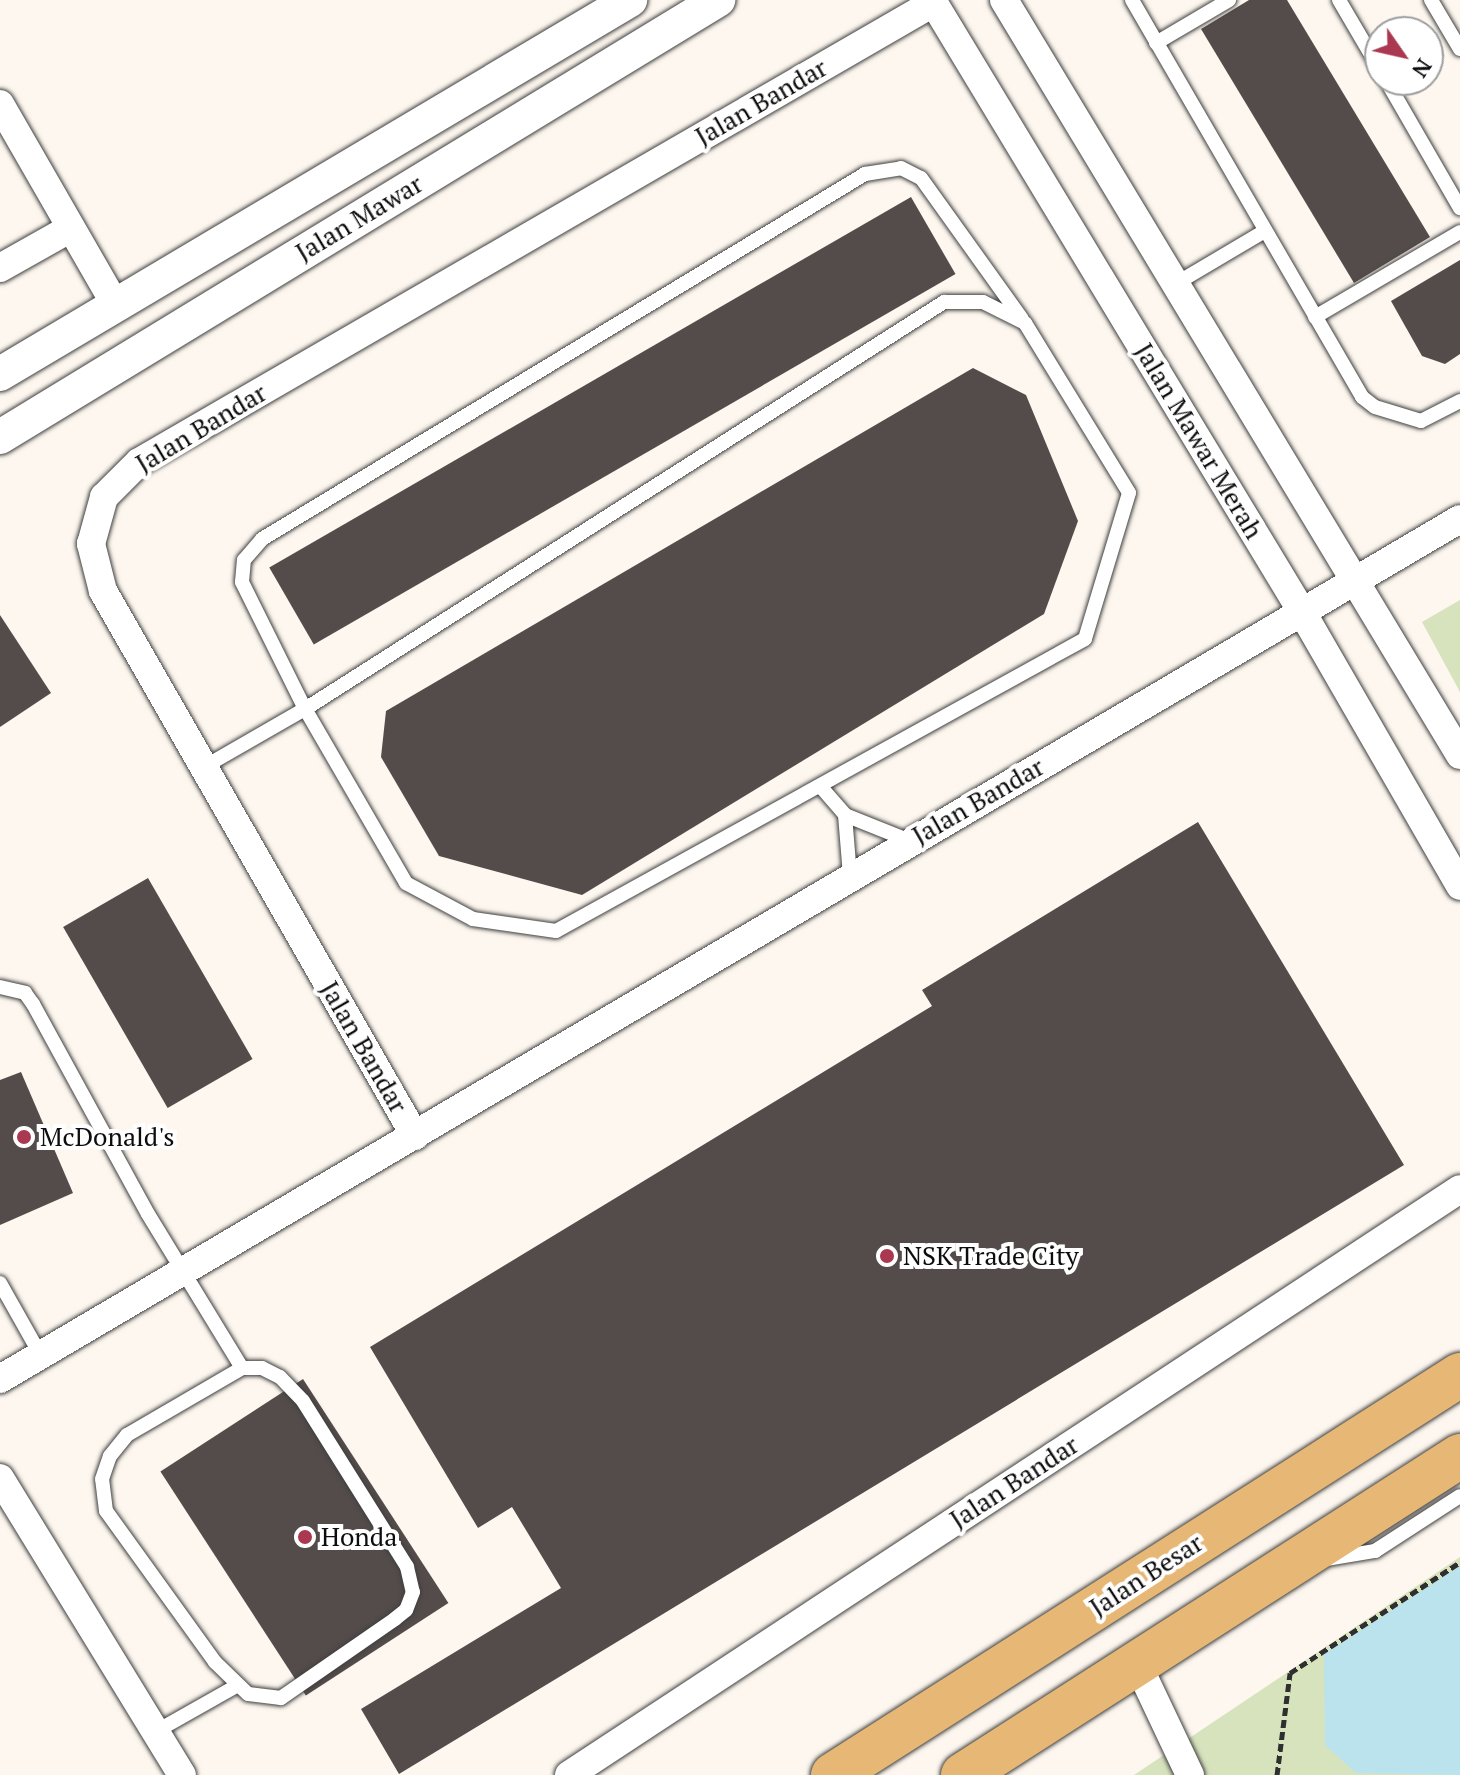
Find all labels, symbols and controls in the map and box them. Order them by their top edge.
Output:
north arrow [1364,16,1444,96]
street label: Jalan Bandar [690,52,832,152]
text: N [1406,54,1439,84]
street label: Jalan Mawar [290,168,428,268]
street label: Jalan Mawar Merah [1128,338,1270,544]
street label: Jalan Bandar [130,377,272,479]
street label: Jalan Bandar [907,751,1049,851]
street label: Jalan Bandar [314,976,414,1118]
place label: McDonald's [40,1121,175,1153]
marker: McDonald's [15,1128,33,1146]
place label: NSK Trade City [903,1240,1079,1272]
marker: NSK Trade City [878,1247,896,1265]
street label: Jalan Bandar [944,1429,1084,1535]
place label: Honda [321,1521,397,1553]
street label: Jalan Besar [1084,1527,1208,1623]
marker: Honda [296,1528,314,1546]

